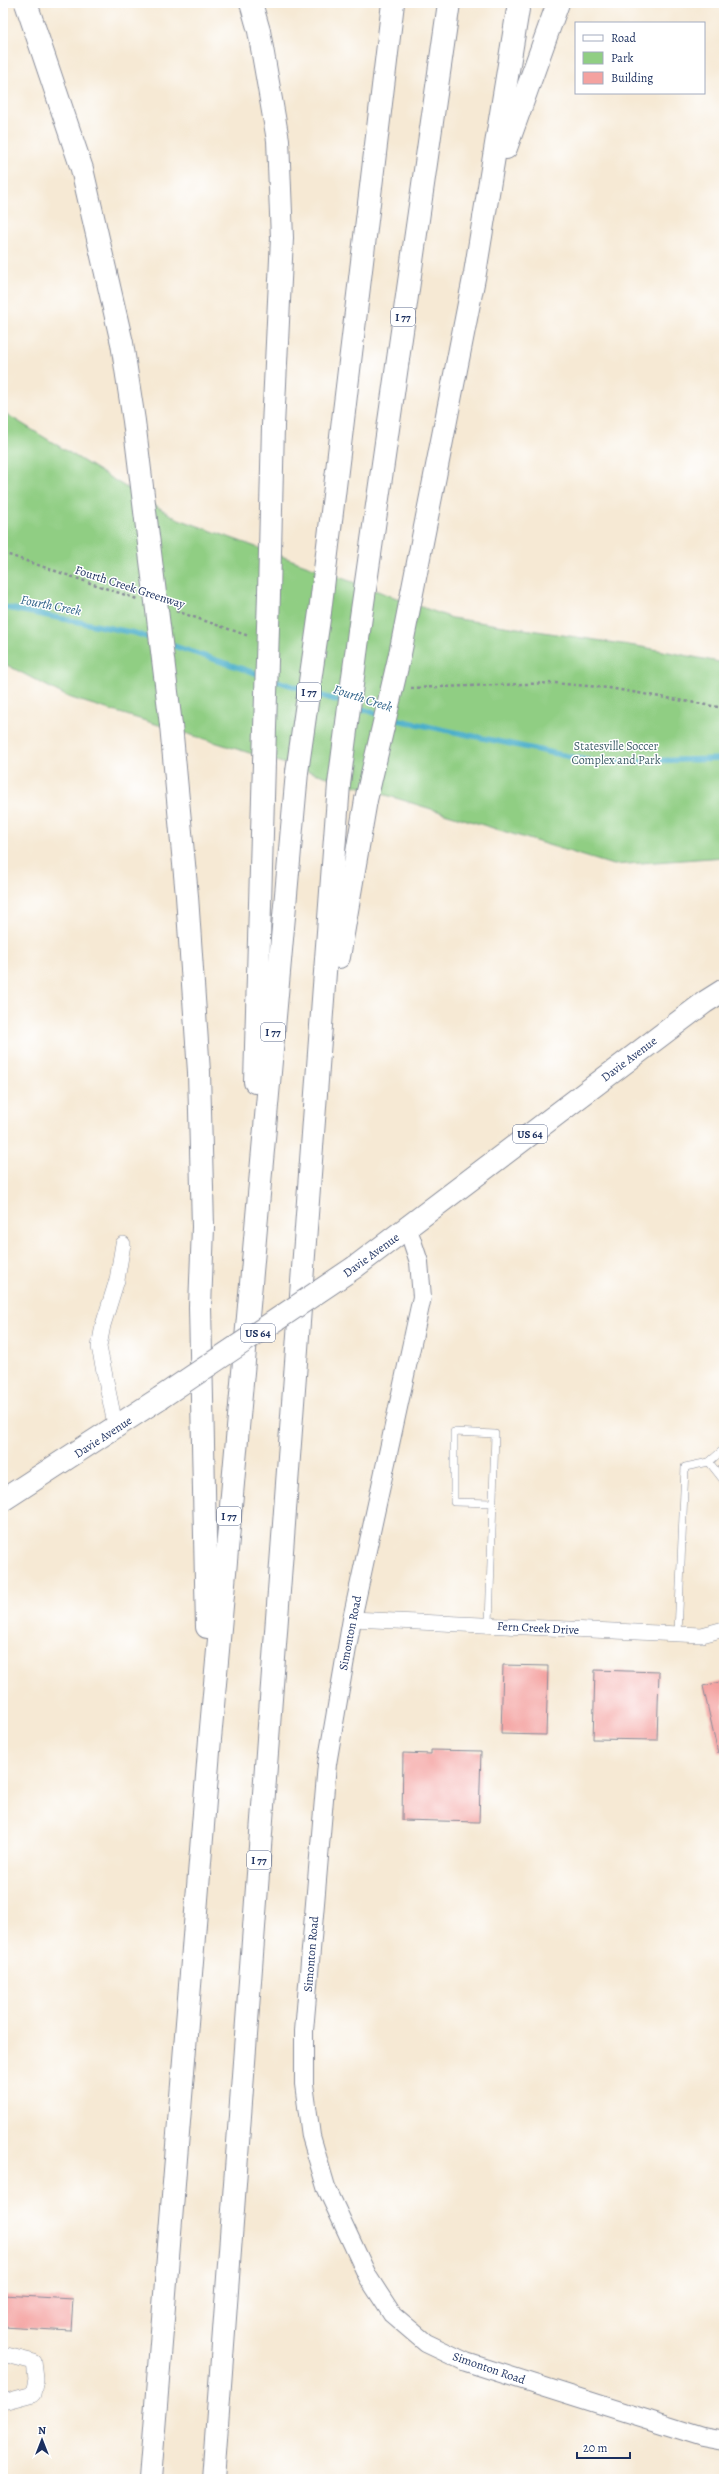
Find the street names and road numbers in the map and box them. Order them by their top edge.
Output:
road number: I 77 [391,308,415,326]
street label: Fourth Creek Greenway [73,562,188,613]
road number: I 77 [297,683,321,701]
road number: I 77 [261,1023,285,1041]
street label: Davie Avenue [598,1033,660,1085]
road number: US 64 [513,1125,547,1143]
street label: Davie Avenue [340,1229,402,1281]
road number: US 64 [241,1324,275,1342]
street label: Davie Avenue [71,1412,135,1462]
road number: I 77 [217,1507,241,1525]
street label: Simonton Road [335,1594,365,1672]
street label: Fern Creek Drive [496,1618,580,1638]
road number: I 77 [247,1851,271,1869]
street label: Simonton Road [300,1915,322,1993]
street label: Simonton Road [450,2348,528,2388]

